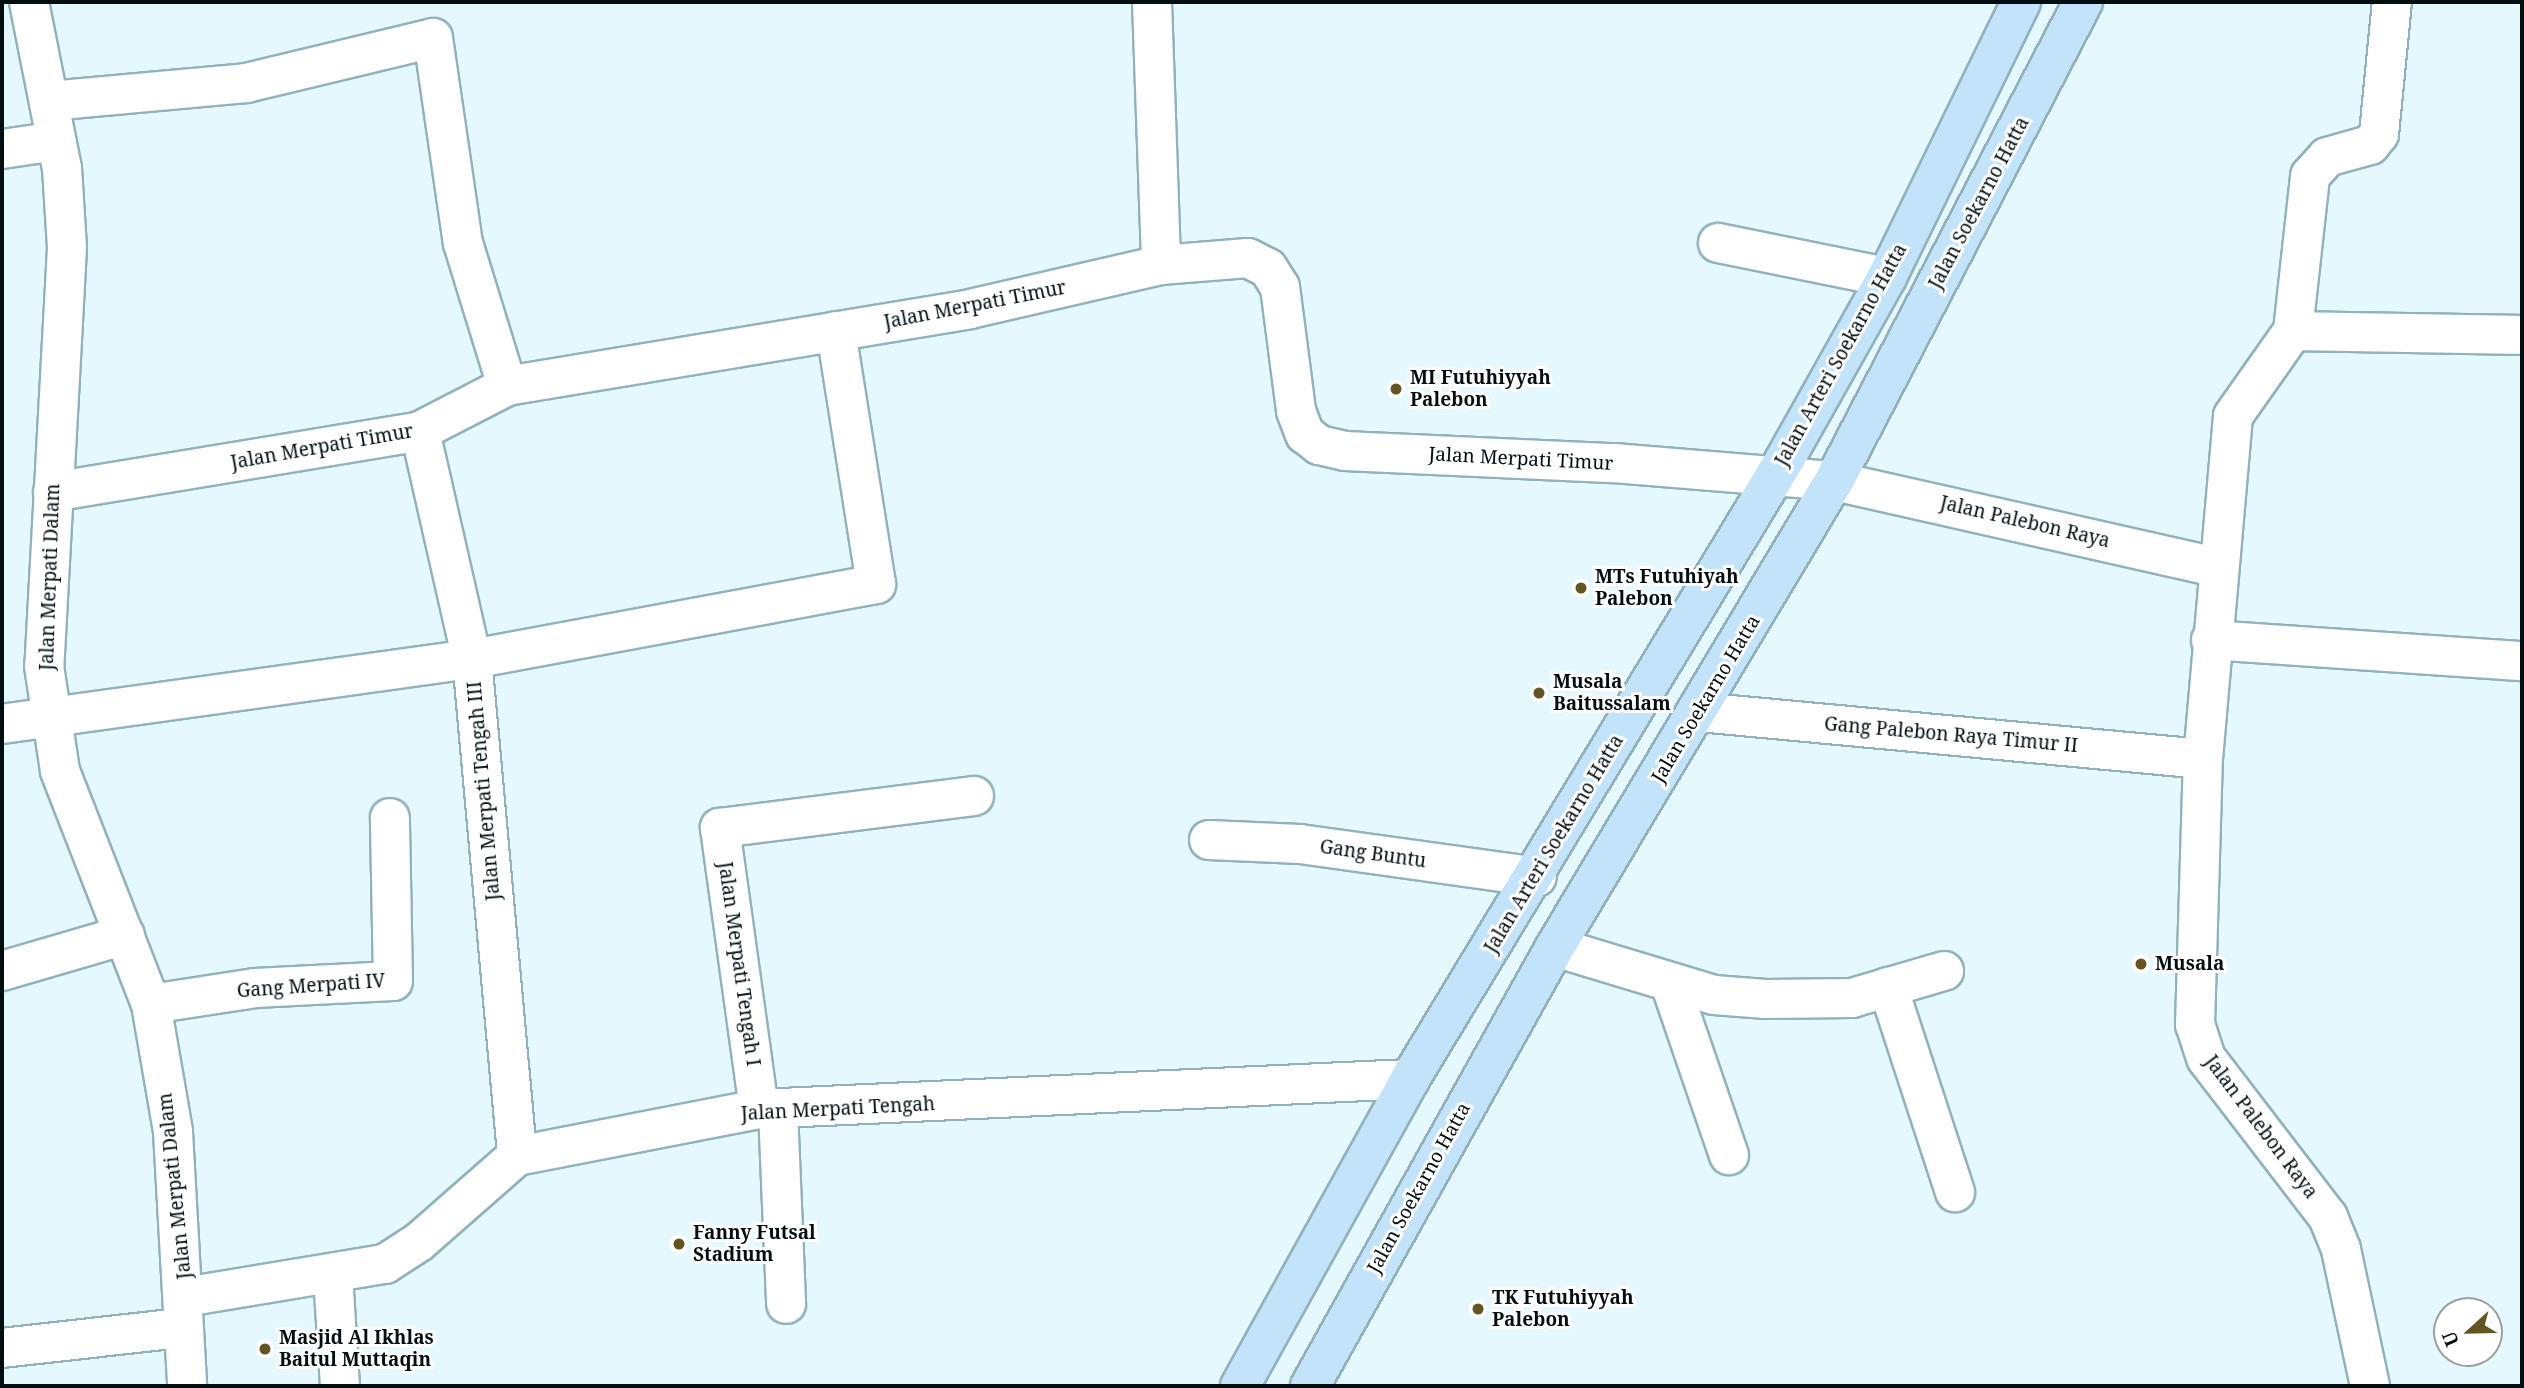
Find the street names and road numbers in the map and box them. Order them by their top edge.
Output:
street label: Jalan Soekarno Hatta [1924,113,2034,293]
street label: Jalan Arteri Soekarno Hatta [1770,240,1912,470]
street label: Jalan Merpati Timur [882,276,1068,334]
street label: Jalan Merpati Timur [229,420,415,474]
street label: Jalan Merpati Timur [1428,443,1614,475]
street label: Jalan Merpati Dalam [35,483,65,671]
street label: Jalan Palebon Raya [1938,491,2112,553]
street label: Jalan Soekarno Hatta [1647,611,1765,787]
street label: Jalan Merpati Tengah III [463,680,505,902]
street label: Gang Palebon Raya Timur II [1823,713,2079,757]
street label: Jalan Arteri Soekarno Hatta [1480,731,1628,957]
street label: Gang Buntu [1318,835,1428,873]
street label: Jalan Merpati Tengah I [713,860,765,1068]
street label: Gang Merpati IV [236,969,386,1003]
street label: Jalan Palebon Raya [2200,1051,2322,1203]
street label: Jalan Merpati Dalam [154,1092,196,1280]
street label: Jalan Merpati Tengah [740,1093,936,1125]
street label: Jalan Soekarno Hatta [1363,1099,1475,1277]

